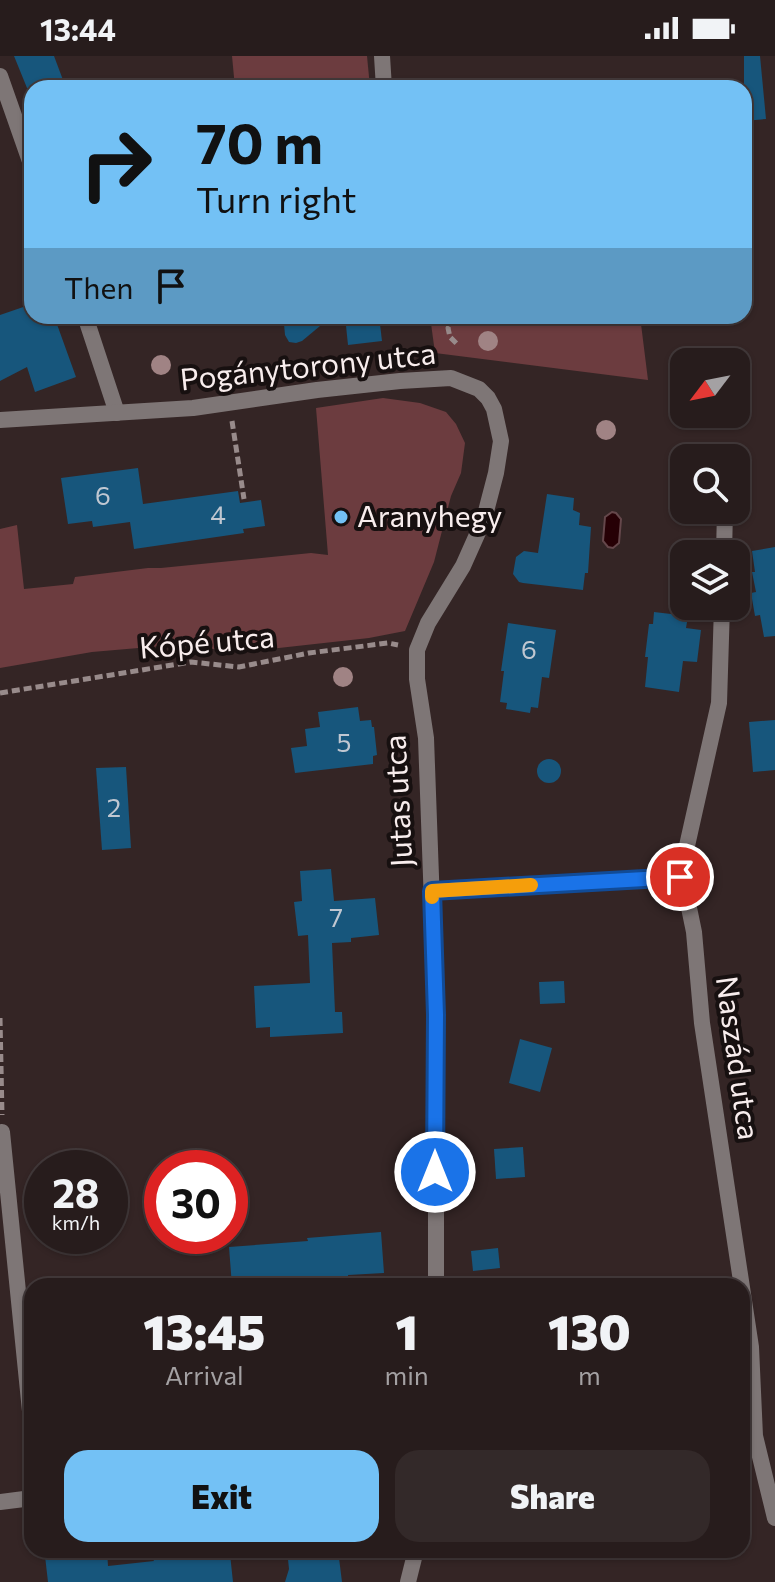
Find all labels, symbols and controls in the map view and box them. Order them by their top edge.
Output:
text: 13:44 [40,10,116,47]
text: 70 m [196,107,323,176]
icon: right [64,112,168,216]
text: Turn right [196,176,357,220]
icon: arrive [149,264,193,308]
text: Then [64,268,133,305]
street label: Pogánytorony utca [178,333,438,396]
north arrow [670,348,750,428]
map controls [670,348,750,620]
button: search [670,444,750,524]
house number: 6 [95,479,111,510]
place label: Aranyhegy [357,496,502,533]
house number: 4 [210,498,226,529]
marker: Aranyhegy [332,508,350,526]
button: layers [670,540,750,620]
street label: Kópé utca [138,616,276,665]
house number: 6 [521,633,537,664]
house number: 5 [337,726,351,757]
street label: Jutas utca [375,734,418,868]
house number: 2 [107,791,121,822]
pin [646,843,714,911]
icon: arrive [658,855,702,899]
house number: 7 [329,901,343,932]
street label: Naszád utca [710,973,769,1142]
position arrow [393,1130,477,1214]
speed limit sign: 30 [144,1150,248,1254]
text: 28 [52,1167,100,1216]
text: km/h [52,1210,100,1234]
text: 13:45 [143,1301,265,1360]
text: 1 [395,1301,418,1360]
text: 130 [548,1301,631,1360]
text: Arrival [165,1359,244,1390]
text: min [385,1359,429,1390]
text: m [578,1359,601,1390]
button: Exit [64,1450,379,1542]
button: Share [395,1450,710,1542]

